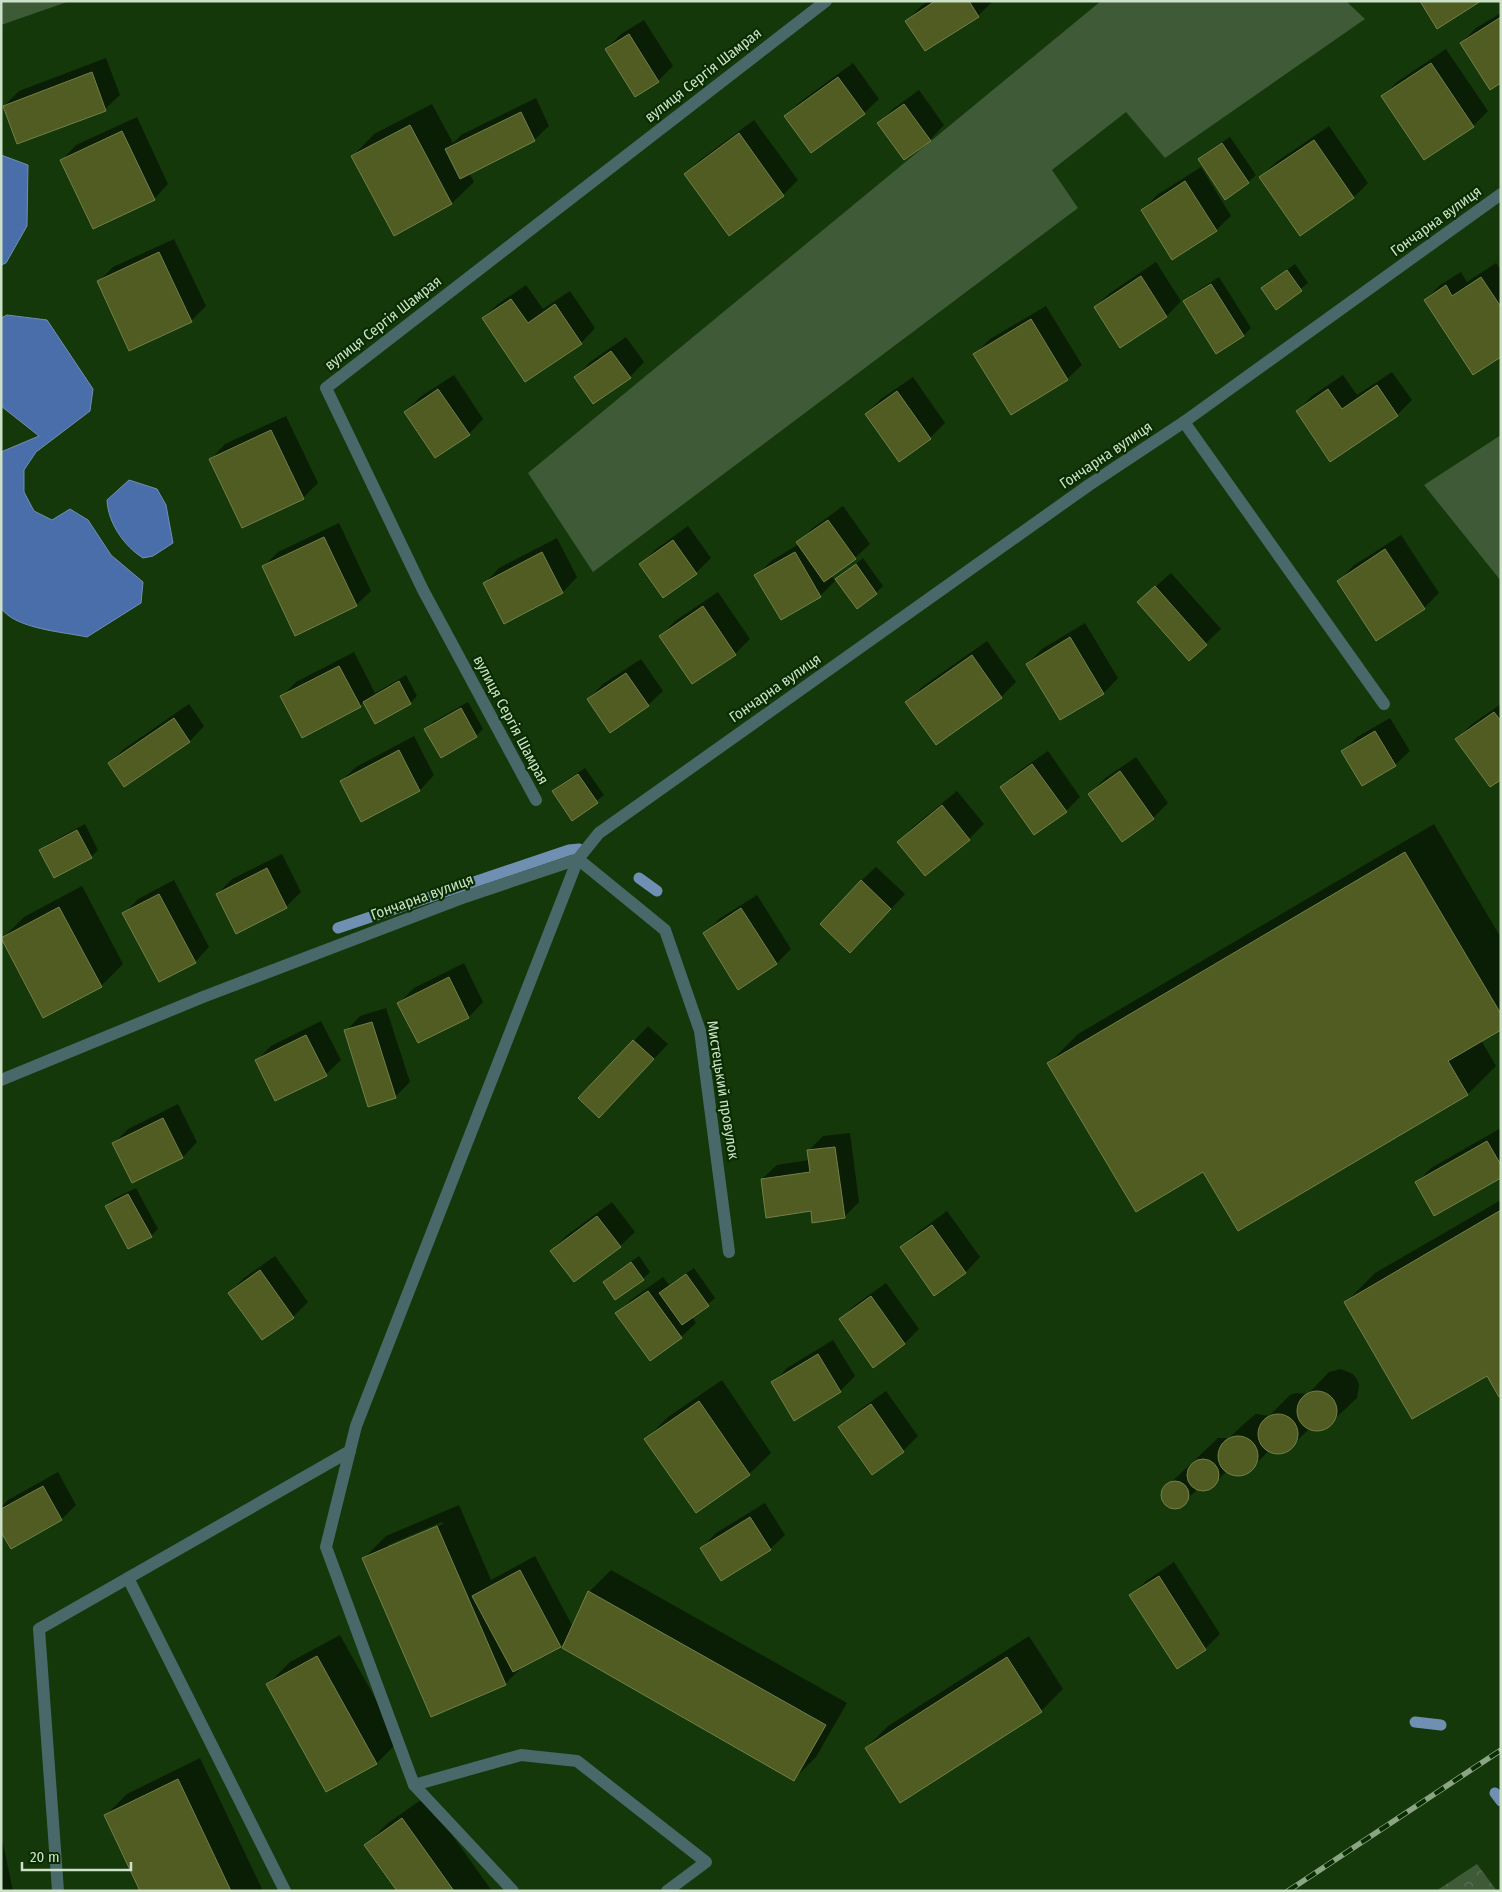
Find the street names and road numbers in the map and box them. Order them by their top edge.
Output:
street label: вулиця Сергія Шамрая [641,24,765,126]
street label: Гончарна вулиця [1387,182,1485,260]
street label: вулиця Сергія Шамрая [321,272,445,374]
street label: Гончарна вулиця [1056,417,1156,493]
street label: Гончарна вулиця [726,650,824,726]
street label: вулиця Сергія Шамрая [469,653,553,787]
street label: Гончарна вулиця [368,870,476,924]
street label: Мистецький провулок [703,1019,743,1161]

